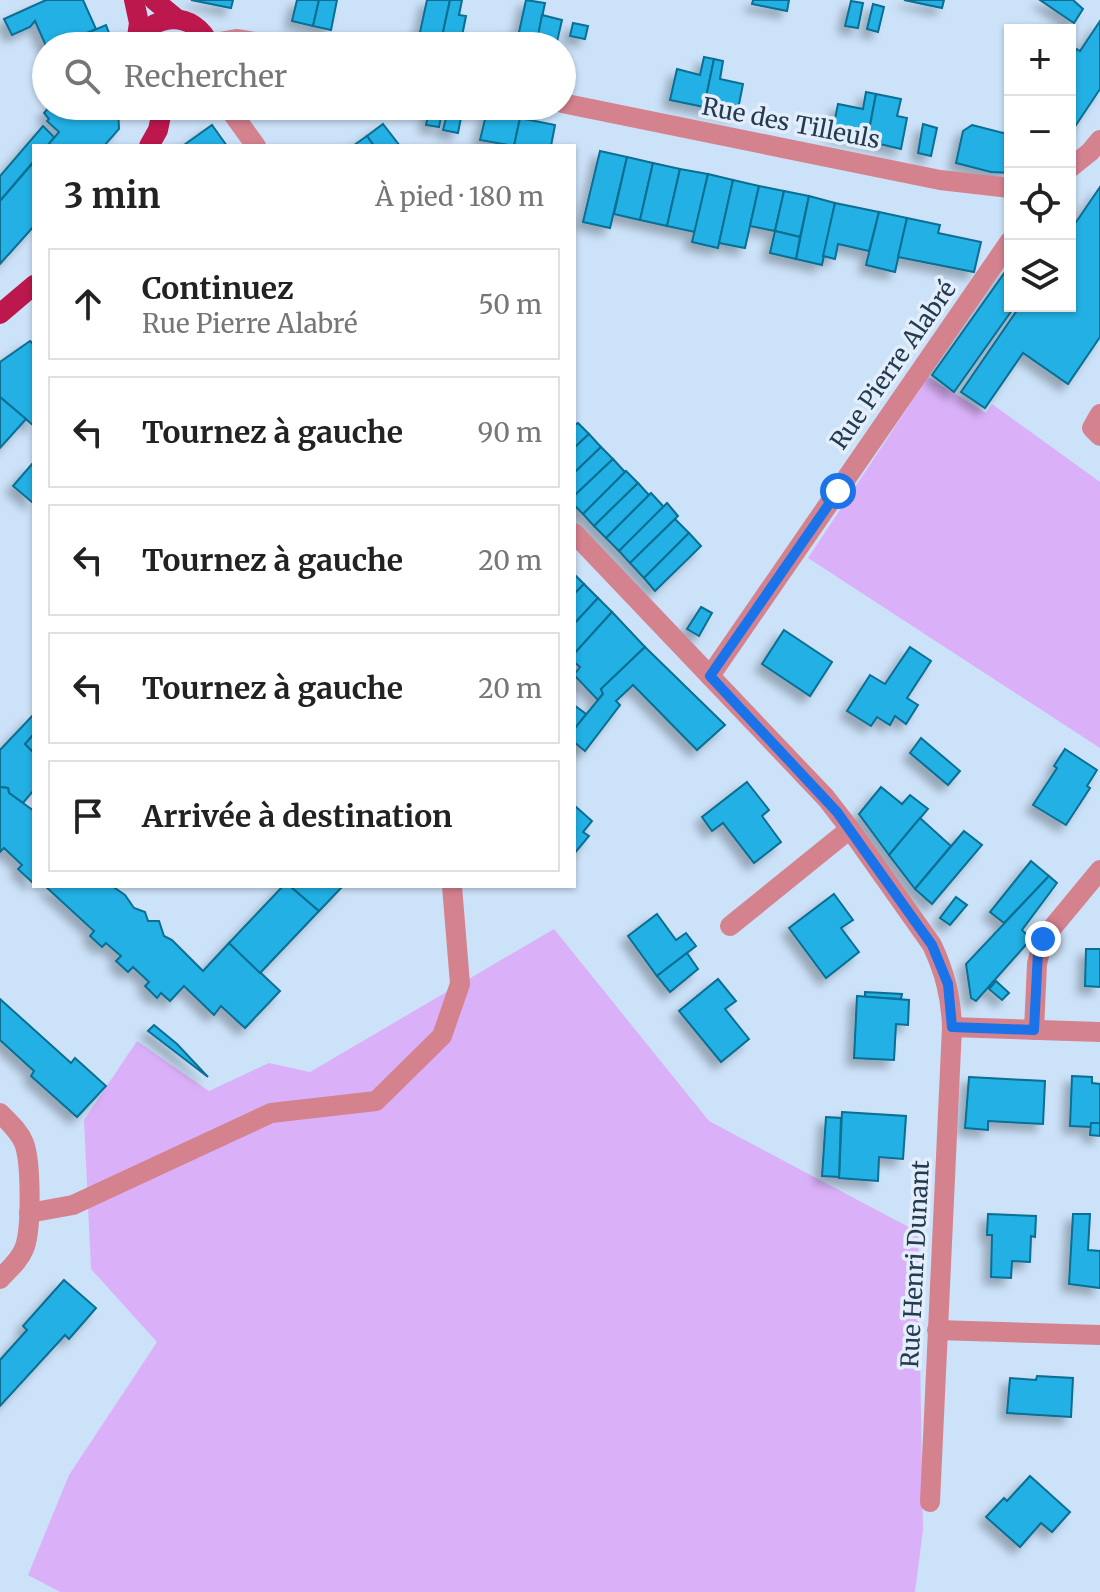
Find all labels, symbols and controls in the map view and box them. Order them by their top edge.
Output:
map controls [1004,24,1076,312]
button: + [1004,24,1076,96]
search box [32,32,576,120]
icon: search [60,54,104,98]
text: Rechercher [124,57,287,95]
street label: Rue des Tilleuls [699,91,883,155]
button: − [1004,96,1076,168]
button: locate [1004,168,1076,240]
text: 3 min [64,175,160,217]
text: À pied · 180 m [375,180,544,213]
button: layers [1004,240,1076,312]
text: Continuez [142,269,293,307]
street label: Rue Pierre Alabré [823,275,963,455]
icon: ahead [66,282,110,326]
text: 50 m [478,288,542,321]
text: Rue Pierre Alabré [142,307,358,340]
icon: left [66,410,110,454]
text: Tournez à gauche [142,413,403,451]
text: 90 m [478,416,542,449]
route start [820,473,856,509]
icon: left [66,538,110,582]
text: Tournez à gauche [142,541,403,579]
text: 20 m [478,544,542,577]
icon: left [66,666,110,710]
text: Tournez à gauche [142,669,403,707]
text: 20 m [478,672,542,705]
icon: arrive [66,794,110,838]
text: Arrivée à destination [142,797,452,835]
route end [1025,921,1061,957]
street label: Rue Henri Dunant [894,1159,936,1369]

